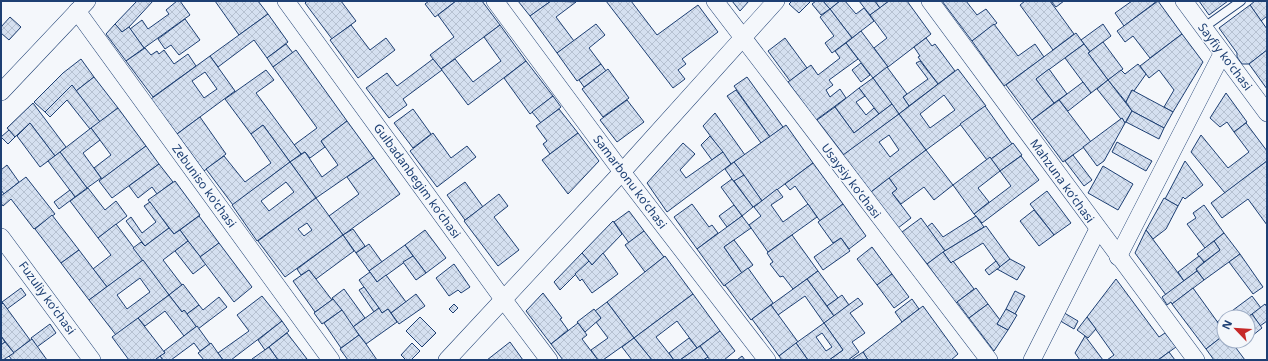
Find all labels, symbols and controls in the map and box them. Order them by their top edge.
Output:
street label: Sayfiy koʻchasi [1194,19,1256,94]
street label: Gulbadanbegim koʻchasi [370,120,465,242]
street label: Samarbonu koʻchasi [590,131,671,232]
street label: Mahzuna koʻchasi [1026,135,1099,226]
street label: Usaysiy koʻchasi [818,140,885,222]
street label: Zebuniso ko'chasi [168,141,240,231]
street label: Fuzuliy koʻchasi [15,258,80,338]
north arrow [1216,309,1256,349]
text: N [1218,317,1235,332]

